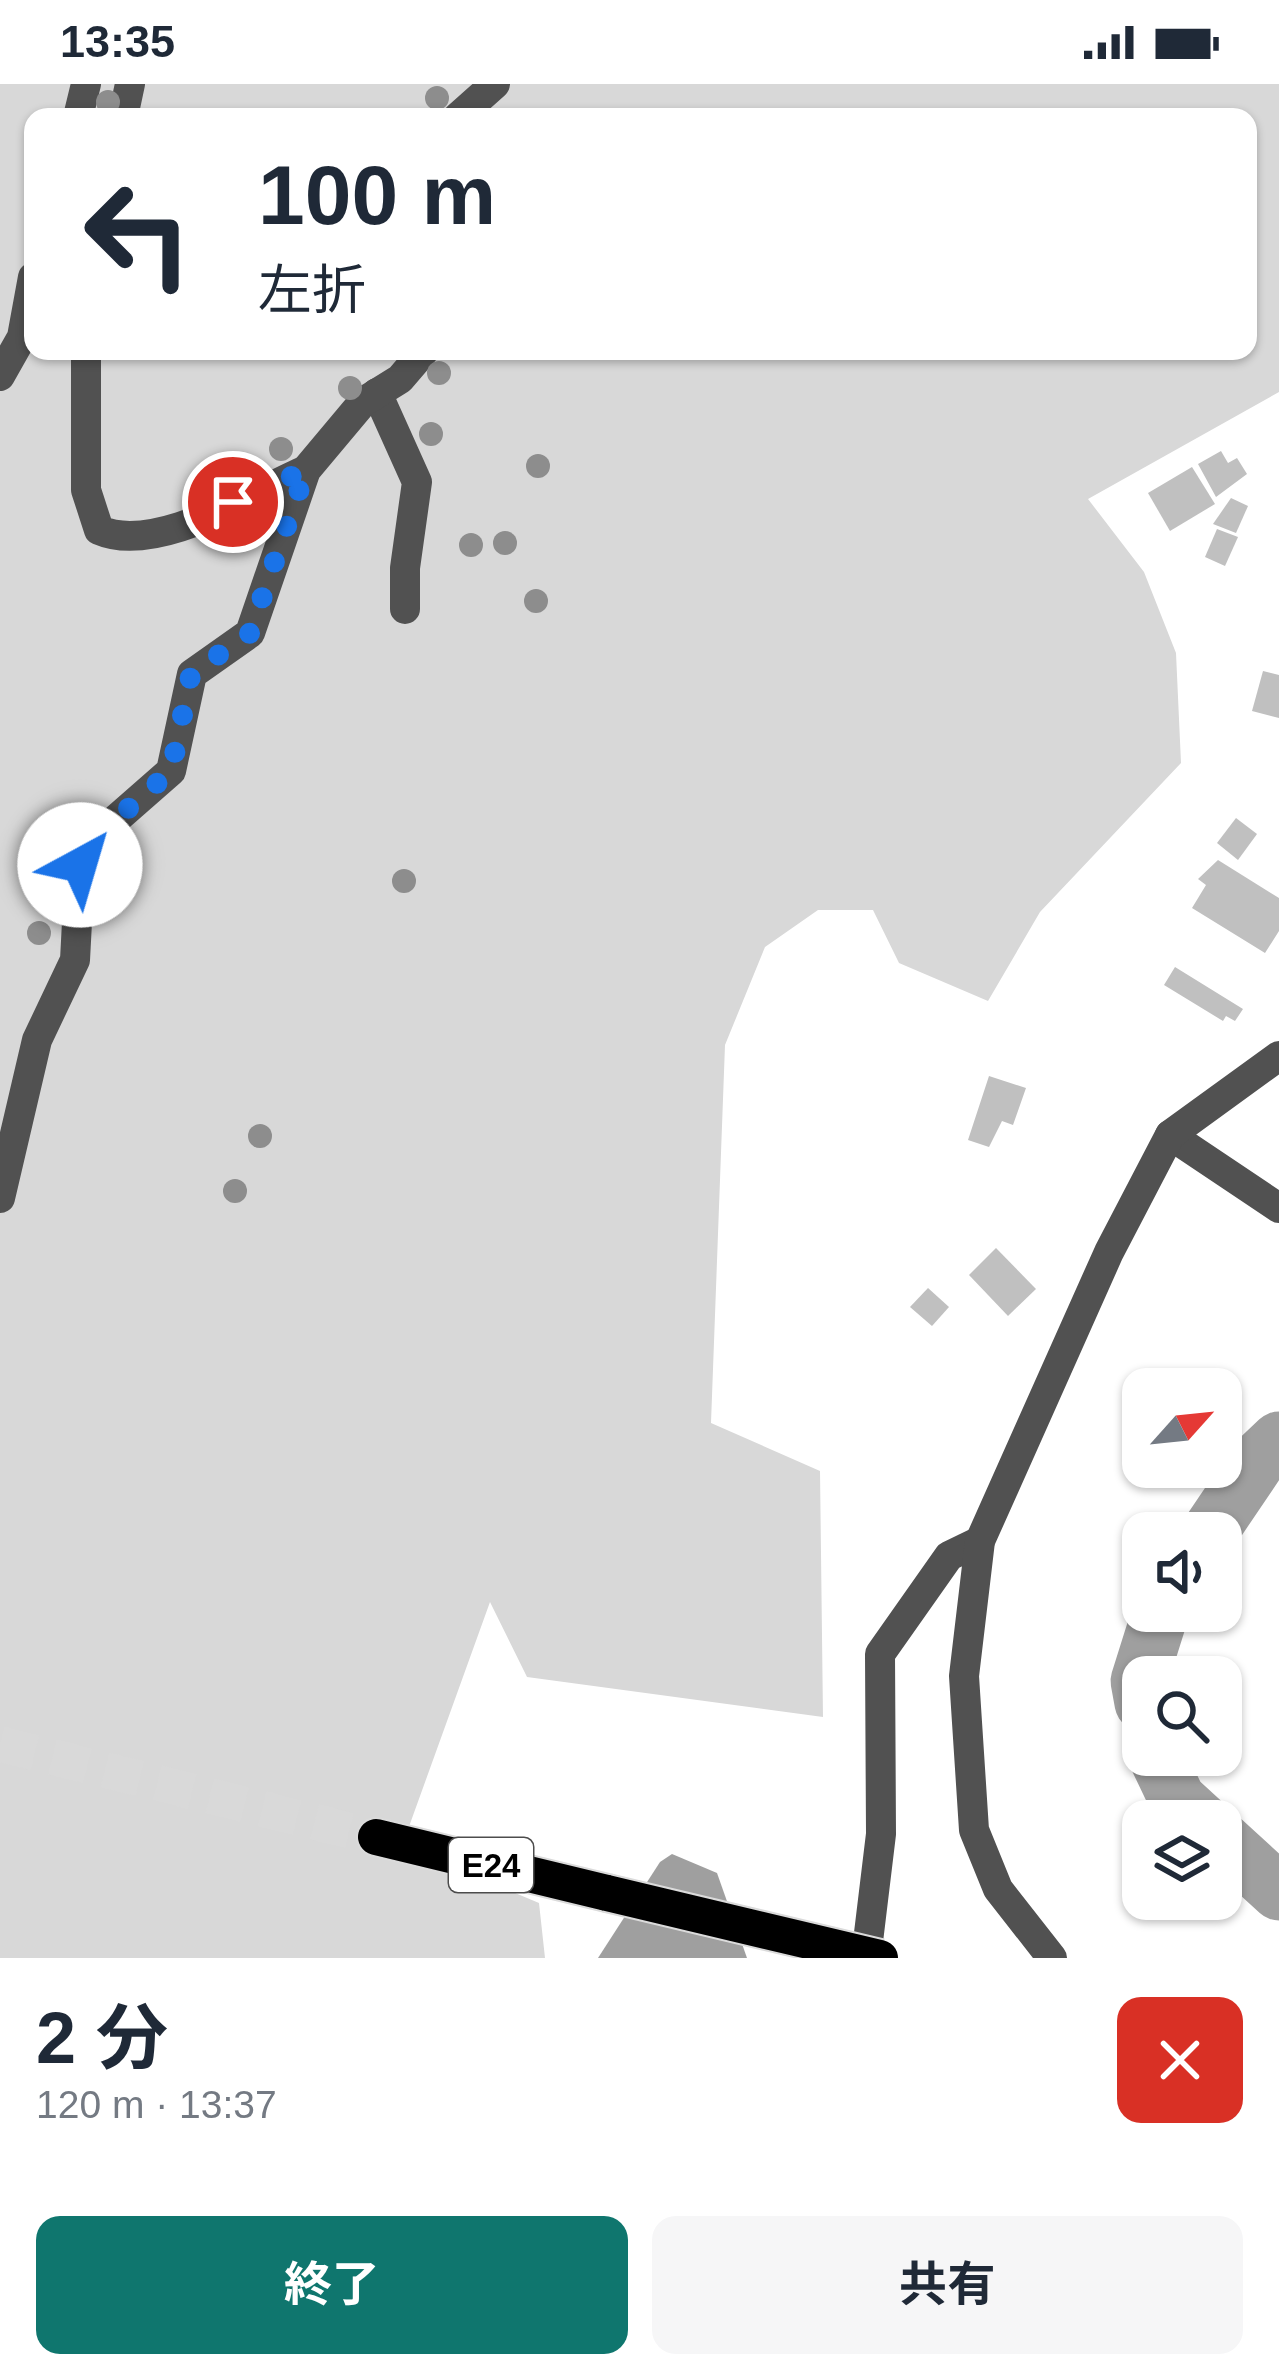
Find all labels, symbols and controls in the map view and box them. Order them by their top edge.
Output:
text: 13:35 [60,16,175,67]
text: 100 m [258,148,496,242]
icon: left [60,156,216,312]
text: 左折 [258,260,366,320]
pin [182,451,284,553]
icon: arrive [200,469,266,535]
position arrow [17,802,143,928]
north arrow [1122,1368,1242,1488]
map controls [1122,1368,1242,1920]
button: sound [1122,1512,1242,1632]
button: search [1122,1656,1242,1776]
button: layers [1122,1800,1242,1920]
road number: E24 [449,1838,533,1892]
button: close [1117,1997,1243,2123]
text: 2 分 [36,1998,168,2078]
text: 120 m · 13:37 [36,2083,277,2126]
button: 終了 [36,2216,628,2354]
button: 共有 [652,2216,1243,2354]

